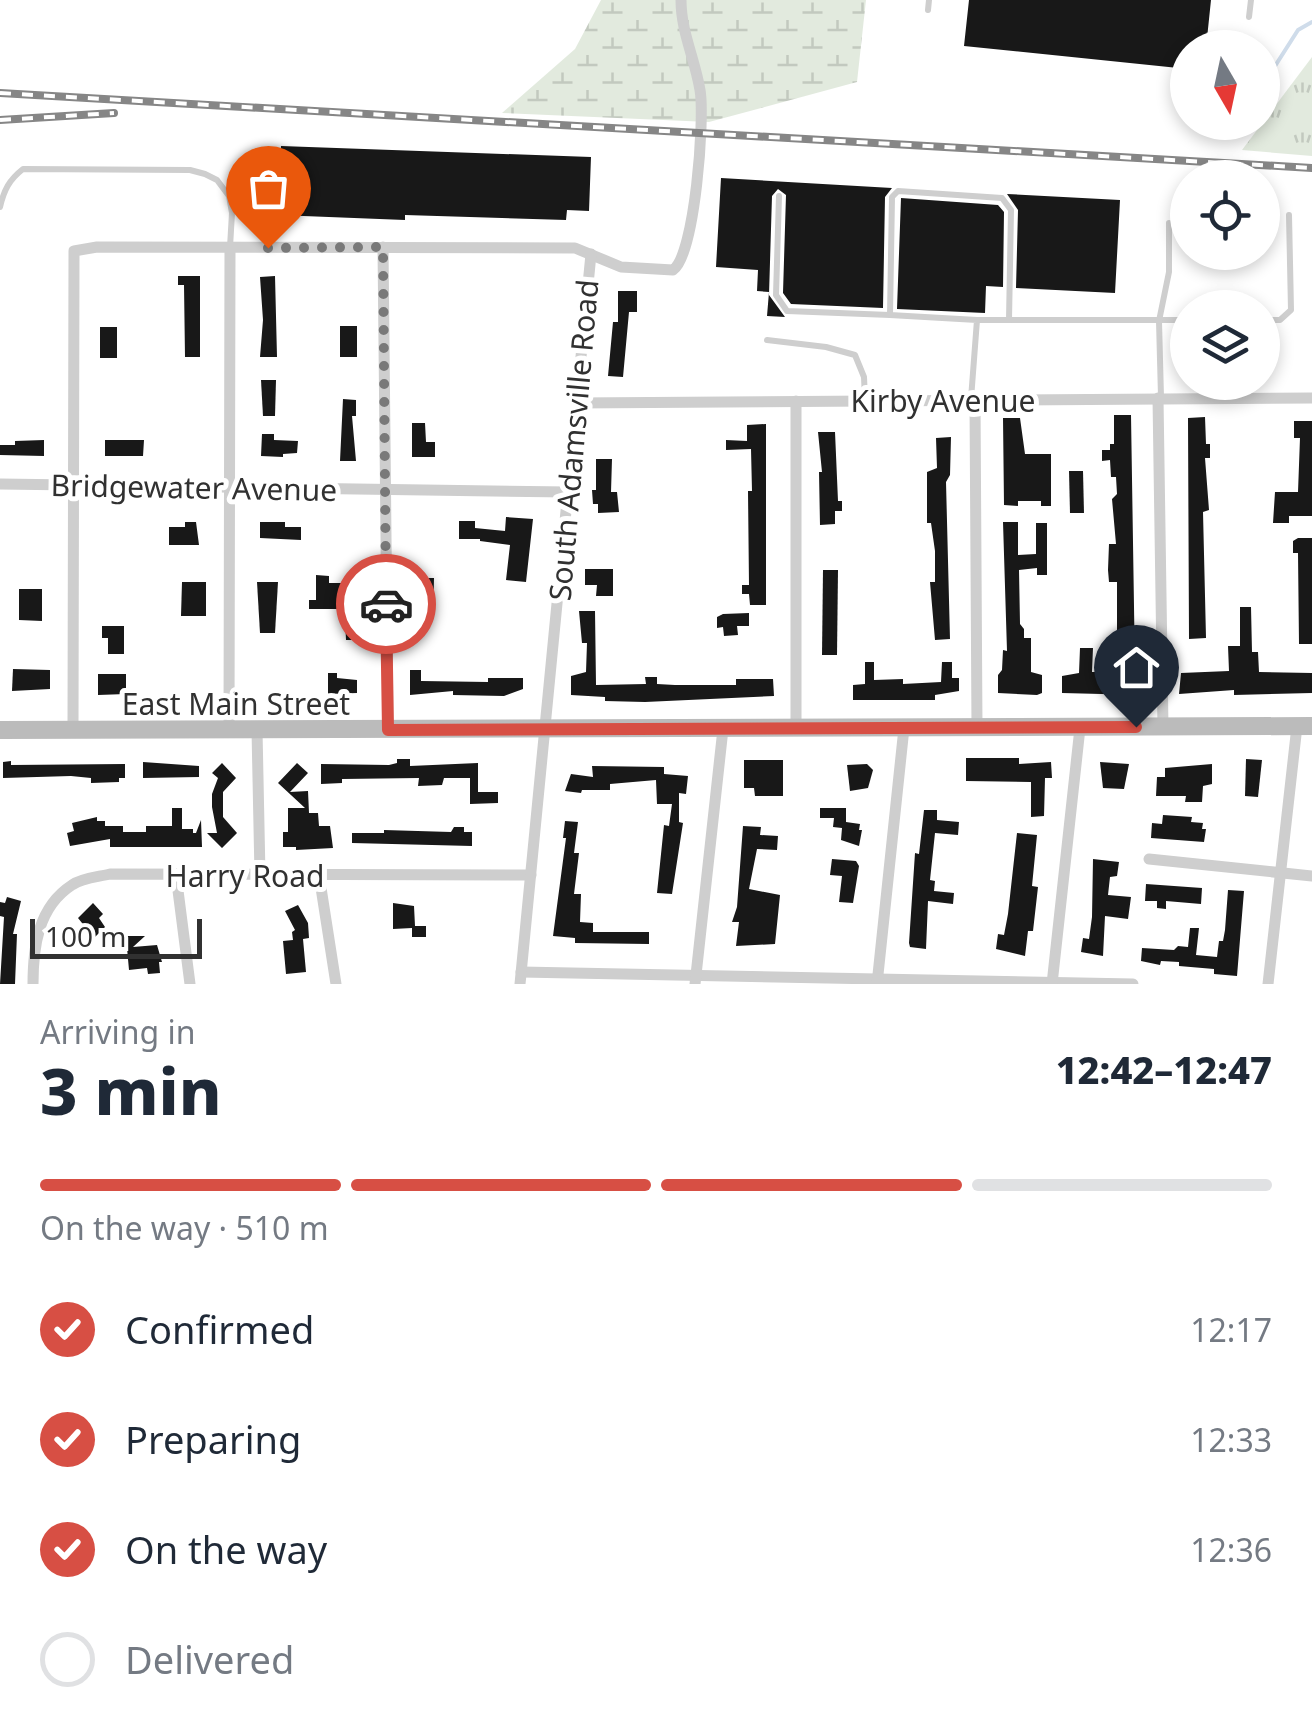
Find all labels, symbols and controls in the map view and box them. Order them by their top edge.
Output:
north arrow [1170,30,1280,140]
map controls [1170,30,1280,400]
pin [226,146,311,249]
button: locate [1170,160,1280,270]
icon: bag [241,161,296,216]
street label: South Adamsville Road [539,278,607,602]
button: layers [1170,290,1280,400]
street label: Kirby Avenue [851,380,1035,421]
street label: Bridgewater Avenue [50,464,338,510]
courier [336,554,436,654]
icon: car [359,577,414,632]
pin [1094,625,1179,728]
icon: home [1109,640,1164,695]
street label: East Main Street [122,683,350,724]
street label: Harry Road [165,855,325,896]
scale bar [30,914,202,958]
text: 100 m [45,917,127,955]
text: Arriving in [40,1010,195,1053]
text: 12:42–12:47 [1056,1043,1272,1095]
text: 3 min [40,1046,222,1134]
text: On the way · 510 m [40,1206,329,1249]
icon: check [40,1302,95,1357]
text: Confirmed [125,1303,314,1355]
text: 12:17 [1190,1308,1272,1351]
icon: check [40,1412,95,1467]
text: Preparing [125,1413,301,1465]
text: 12:33 [1190,1418,1272,1461]
icon: check [40,1522,95,1577]
text: On the way [125,1523,327,1575]
text: 12:36 [1190,1528,1272,1571]
text: Delivered [125,1633,294,1685]

